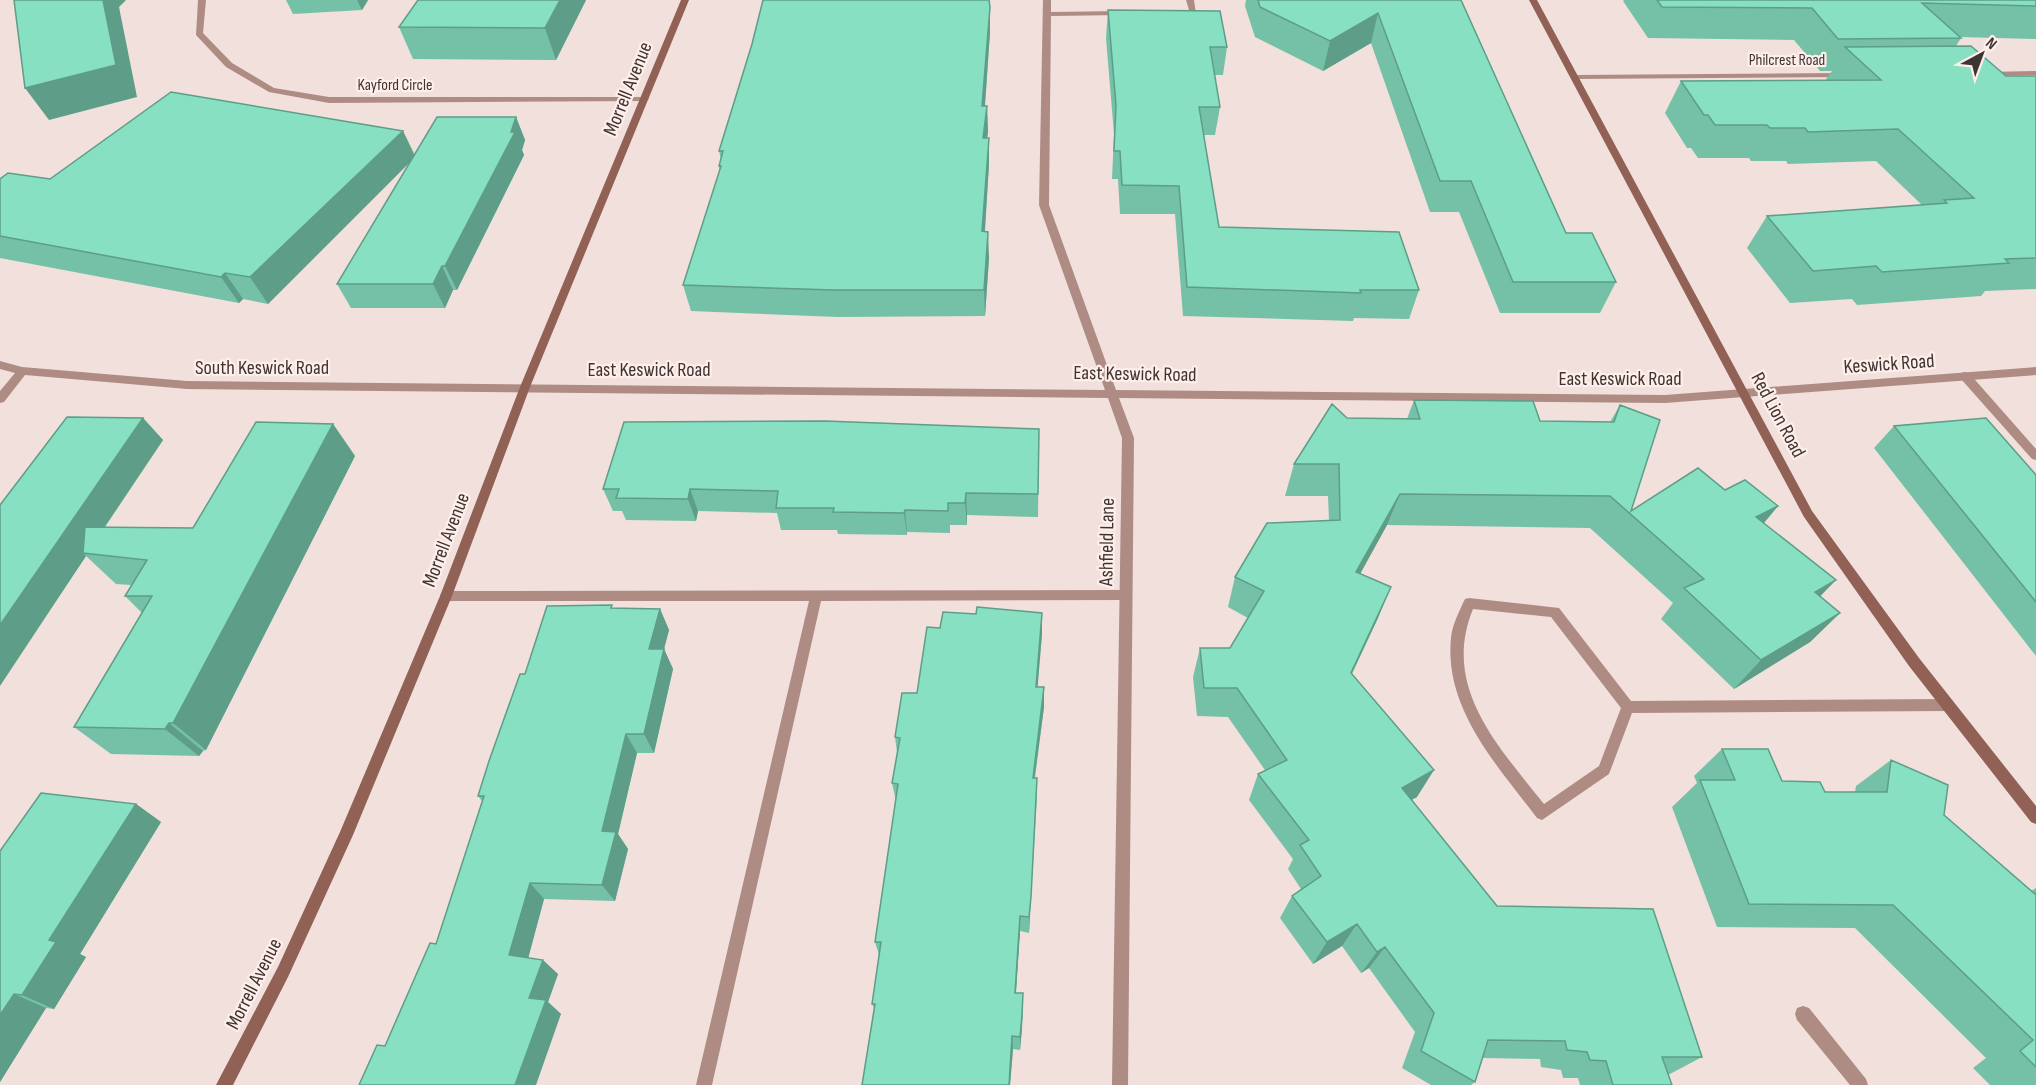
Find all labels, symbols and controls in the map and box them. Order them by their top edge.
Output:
north arrow [1952,24,2012,84]
text: N [1981,34,2000,54]
street label: Morrell Avenue [598,39,658,139]
street label: Philcrest Road [1749,51,1825,70]
street label: Kayford Circle [358,76,432,95]
street label: Keswick Road [1843,349,1935,379]
street label: South Keswick Road [195,356,329,380]
street label: East Keswick Road [587,358,711,382]
street label: East Keswick Road [1073,361,1197,387]
street label: East Keswick Road [1558,367,1682,391]
street label: Red Lion Road [1746,368,1810,462]
street label: Morrell Avenue [417,490,475,590]
street label: Ashfield Lane [1094,498,1120,587]
street label: Morrell Avenue [221,934,287,1034]

